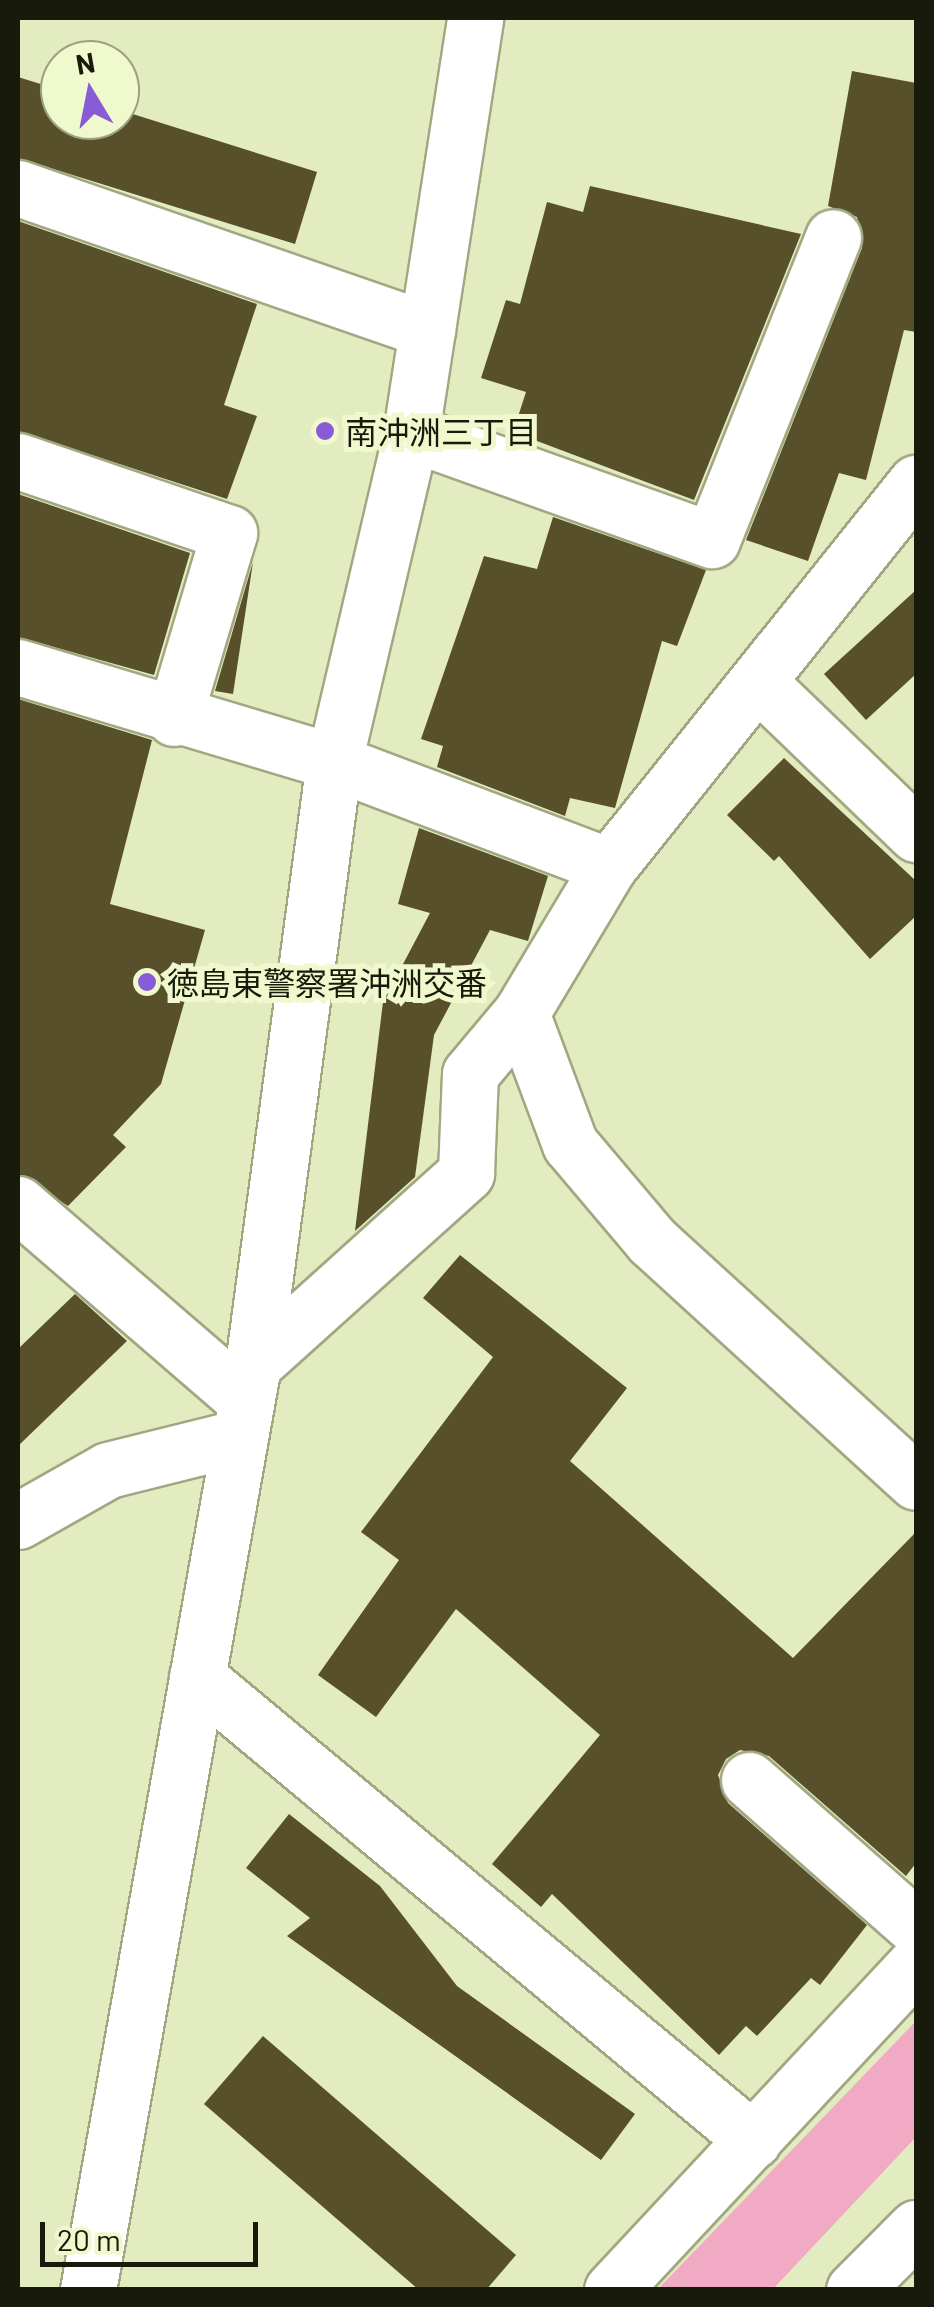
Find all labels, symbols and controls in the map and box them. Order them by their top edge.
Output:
north arrow [40,40,140,140]
text: N [73,44,97,81]
place label: 南沖洲三丁目 [345,412,537,450]
marker: 南沖洲三丁目 [314,420,336,442]
place label: 徳島東警察署沖洲交番 [167,963,487,1001]
marker: 徳島東警察署沖洲交番 [136,971,158,993]
scale bar [45,2202,262,2264]
text: 20 m [57,2221,121,2257]

